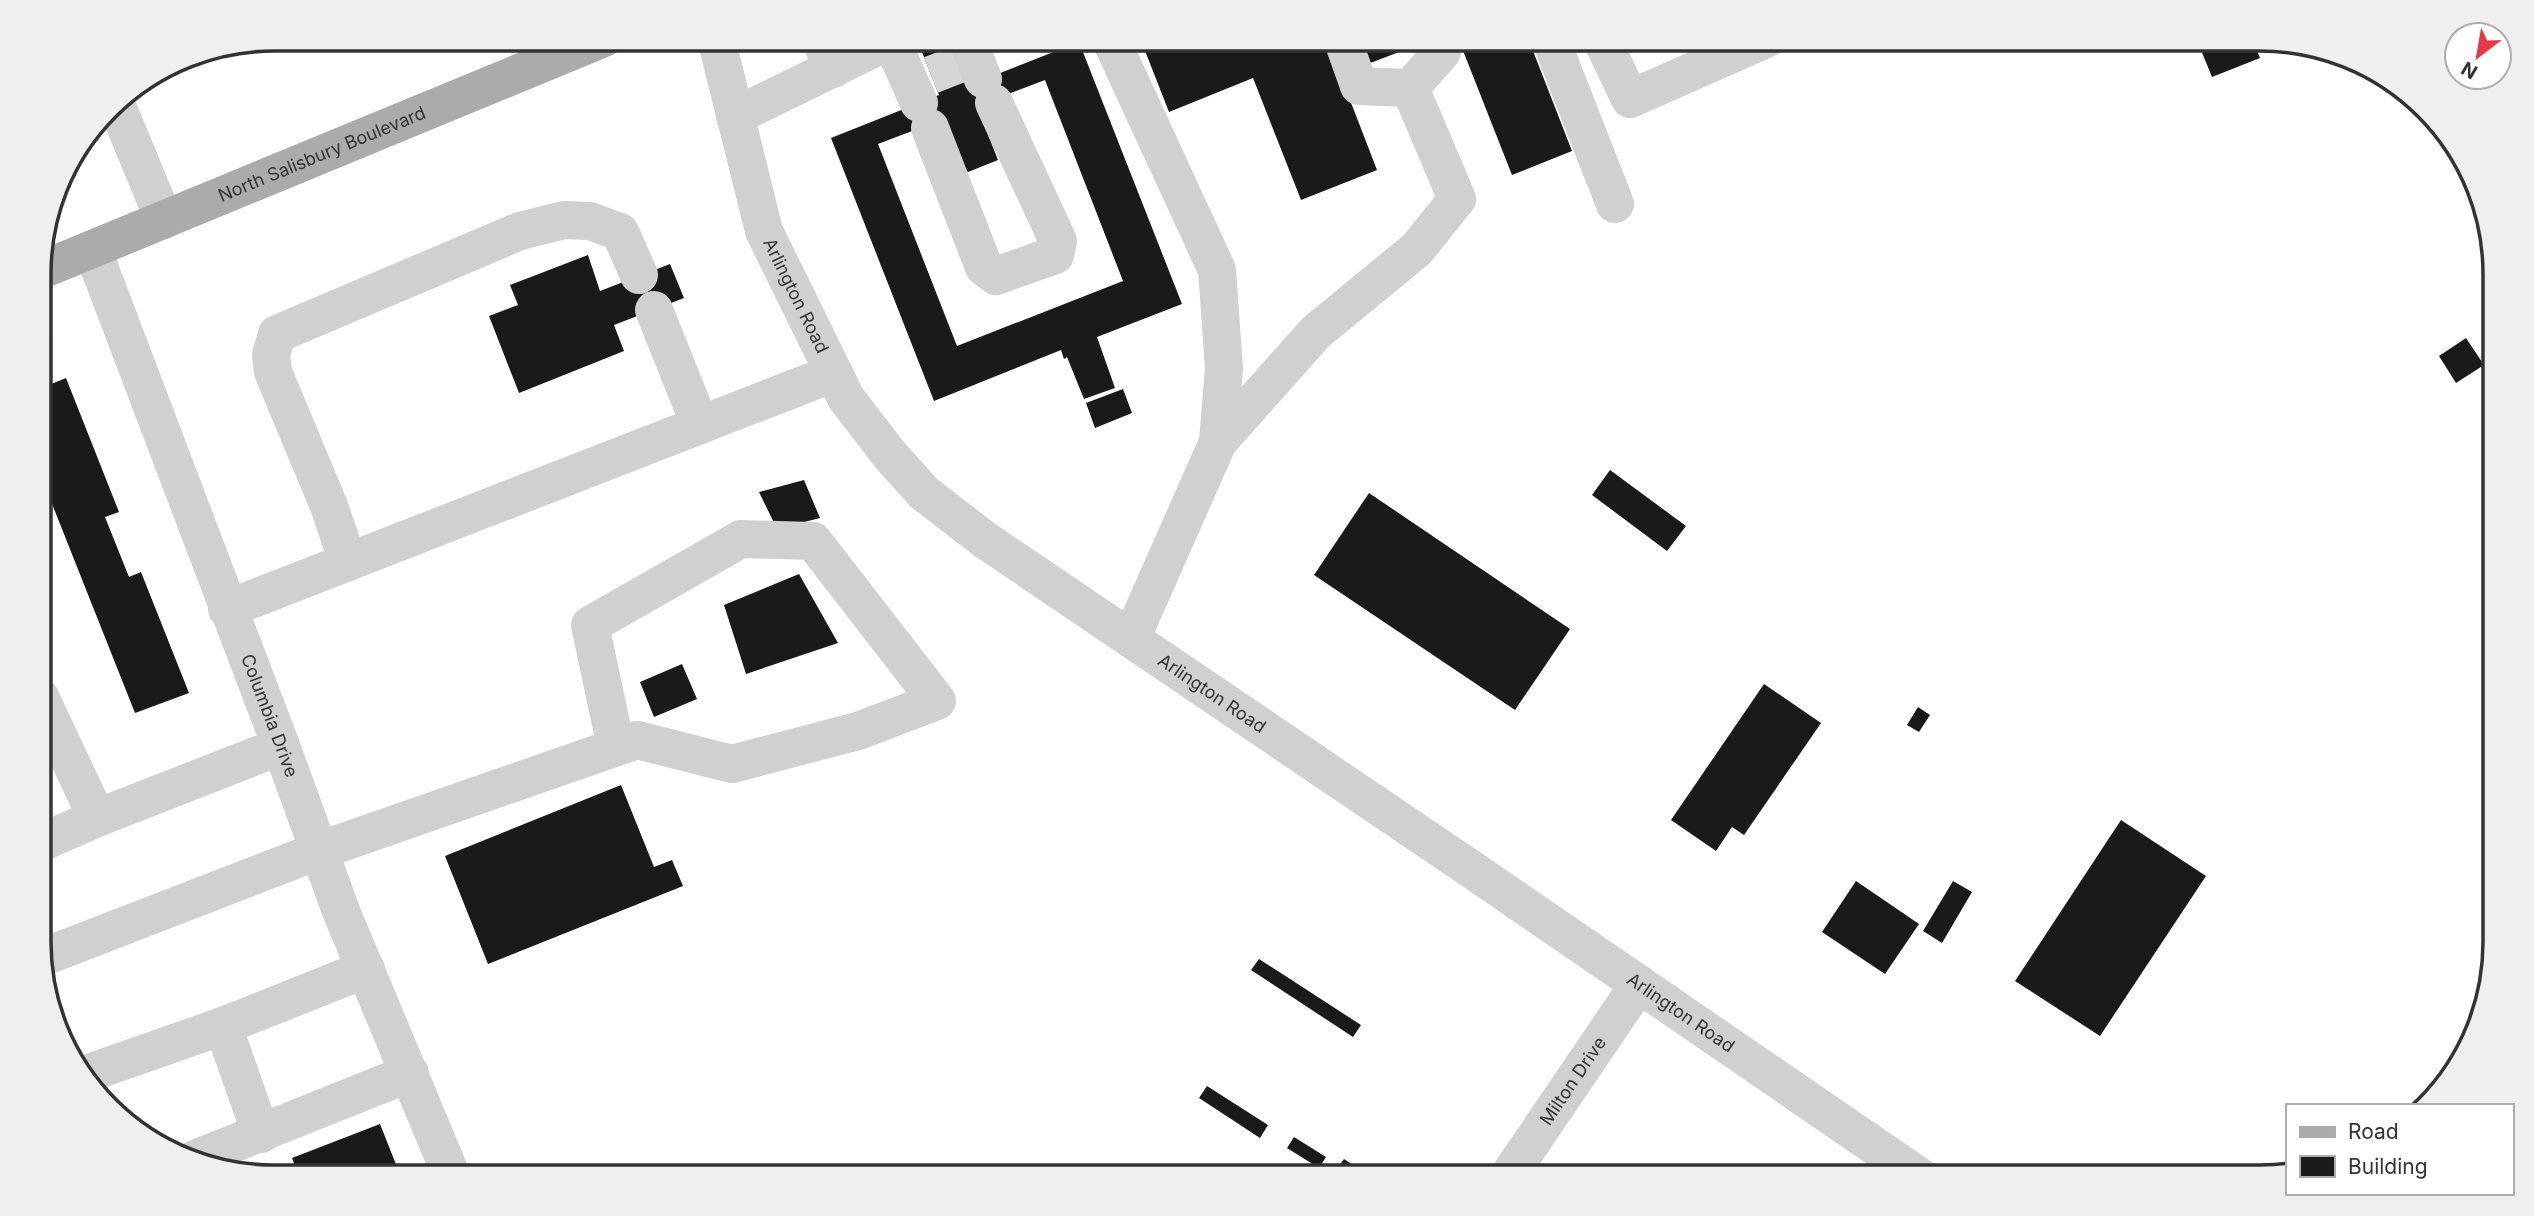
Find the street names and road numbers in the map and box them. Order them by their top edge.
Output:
street label: North Salisbury Boulevard [215,102,428,206]
street label: Arlington Road [759,235,833,356]
street label: Arlington Road [1154,649,1270,737]
street label: Columbia Drive [237,651,302,780]
street label: Arlington Road [1623,968,1739,1057]
street label: Milton Drive [1535,1033,1610,1129]

